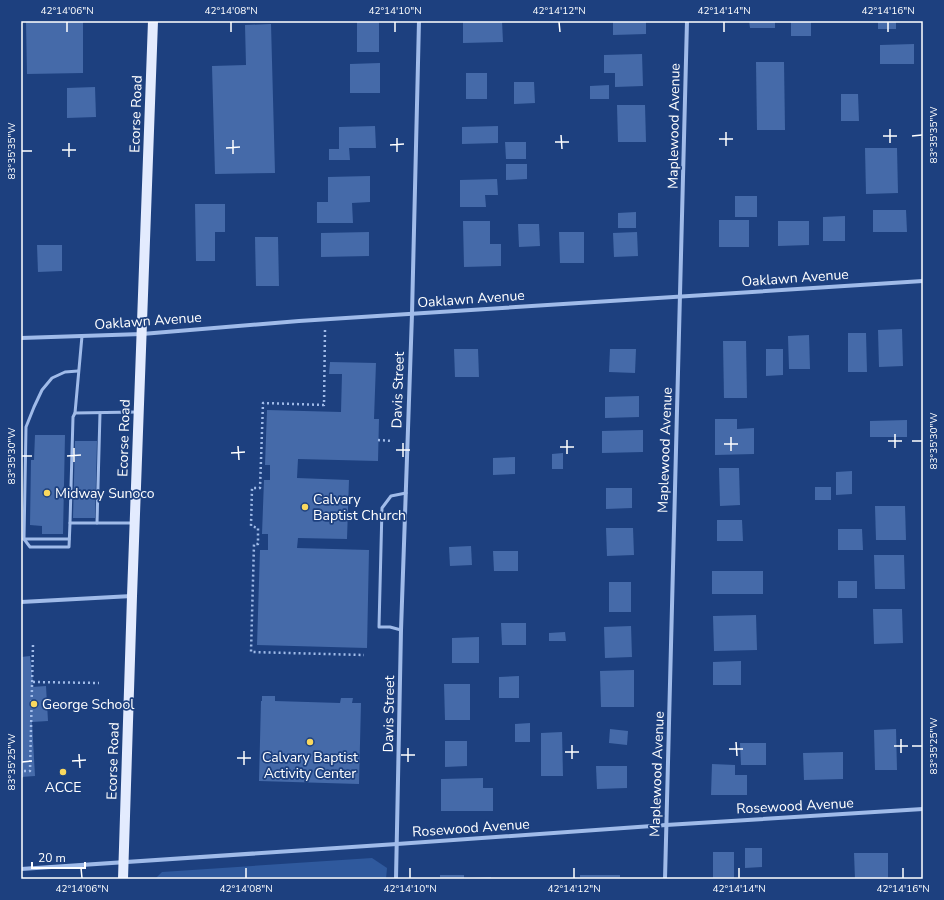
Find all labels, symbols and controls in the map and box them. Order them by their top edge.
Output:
text: 42°14'06"N [40,4,94,18]
text: 42°14'08"N [204,4,258,18]
text: 42°14'10"N [368,4,422,18]
text: 42°14'12"N [532,4,586,18]
text: 42°14'14"N [697,4,751,18]
text: 42°14'16"N [861,4,915,18]
street label: Maplewood Avenue [663,63,685,189]
street label: Ecorse Road [125,75,147,153]
text: 83°35'35"W [927,107,941,163]
text: 83°35'35"W [5,123,19,179]
street label: Oaklawn Avenue [741,265,849,291]
street label: Oaklawn Avenue [417,286,525,312]
street label: Oaklawn Avenue [94,308,202,334]
street label: Davis Street [387,351,409,429]
street label: Maplewood Avenue [653,387,677,513]
street label: Ecorse Road [113,399,135,477]
text: 83°35'30"W [927,413,941,469]
text: 83°35'30"W [5,428,19,484]
place label: Midway Sunoco [55,484,155,503]
marker: Midway Sunoco [42,488,52,498]
place label: Calvary Baptist Church [313,490,406,525]
marker: Calvary Baptist Church [300,502,310,512]
street label: Davis Street [379,675,399,753]
place label: George School [42,695,135,714]
marker: George School [29,699,39,709]
street label: Maplewood Avenue [645,711,669,837]
text: 83°35'25"W [927,718,941,774]
street label: Ecorse Road [102,722,124,800]
text: 83°35'25"W [5,734,19,790]
marker: Calvary Baptist Activity Center [305,737,315,747]
place label: Calvary Baptist Activity Center [262,748,358,783]
marker: ACCE [58,767,68,777]
place label: ACCE [45,778,81,797]
street label: Rosewood Avenue [736,793,854,819]
street label: Rosewood Avenue [412,814,530,842]
scale bar [32,844,85,870]
text: 20 m [38,850,66,866]
text: 42°14'06"N [55,882,109,896]
text: 42°14'08"N [219,882,273,896]
text: 42°14'10"N [383,882,437,896]
text: 42°14'12"N [547,882,601,896]
text: 42°14'14"N [712,882,766,896]
text: 42°14'16"N [876,882,930,896]

